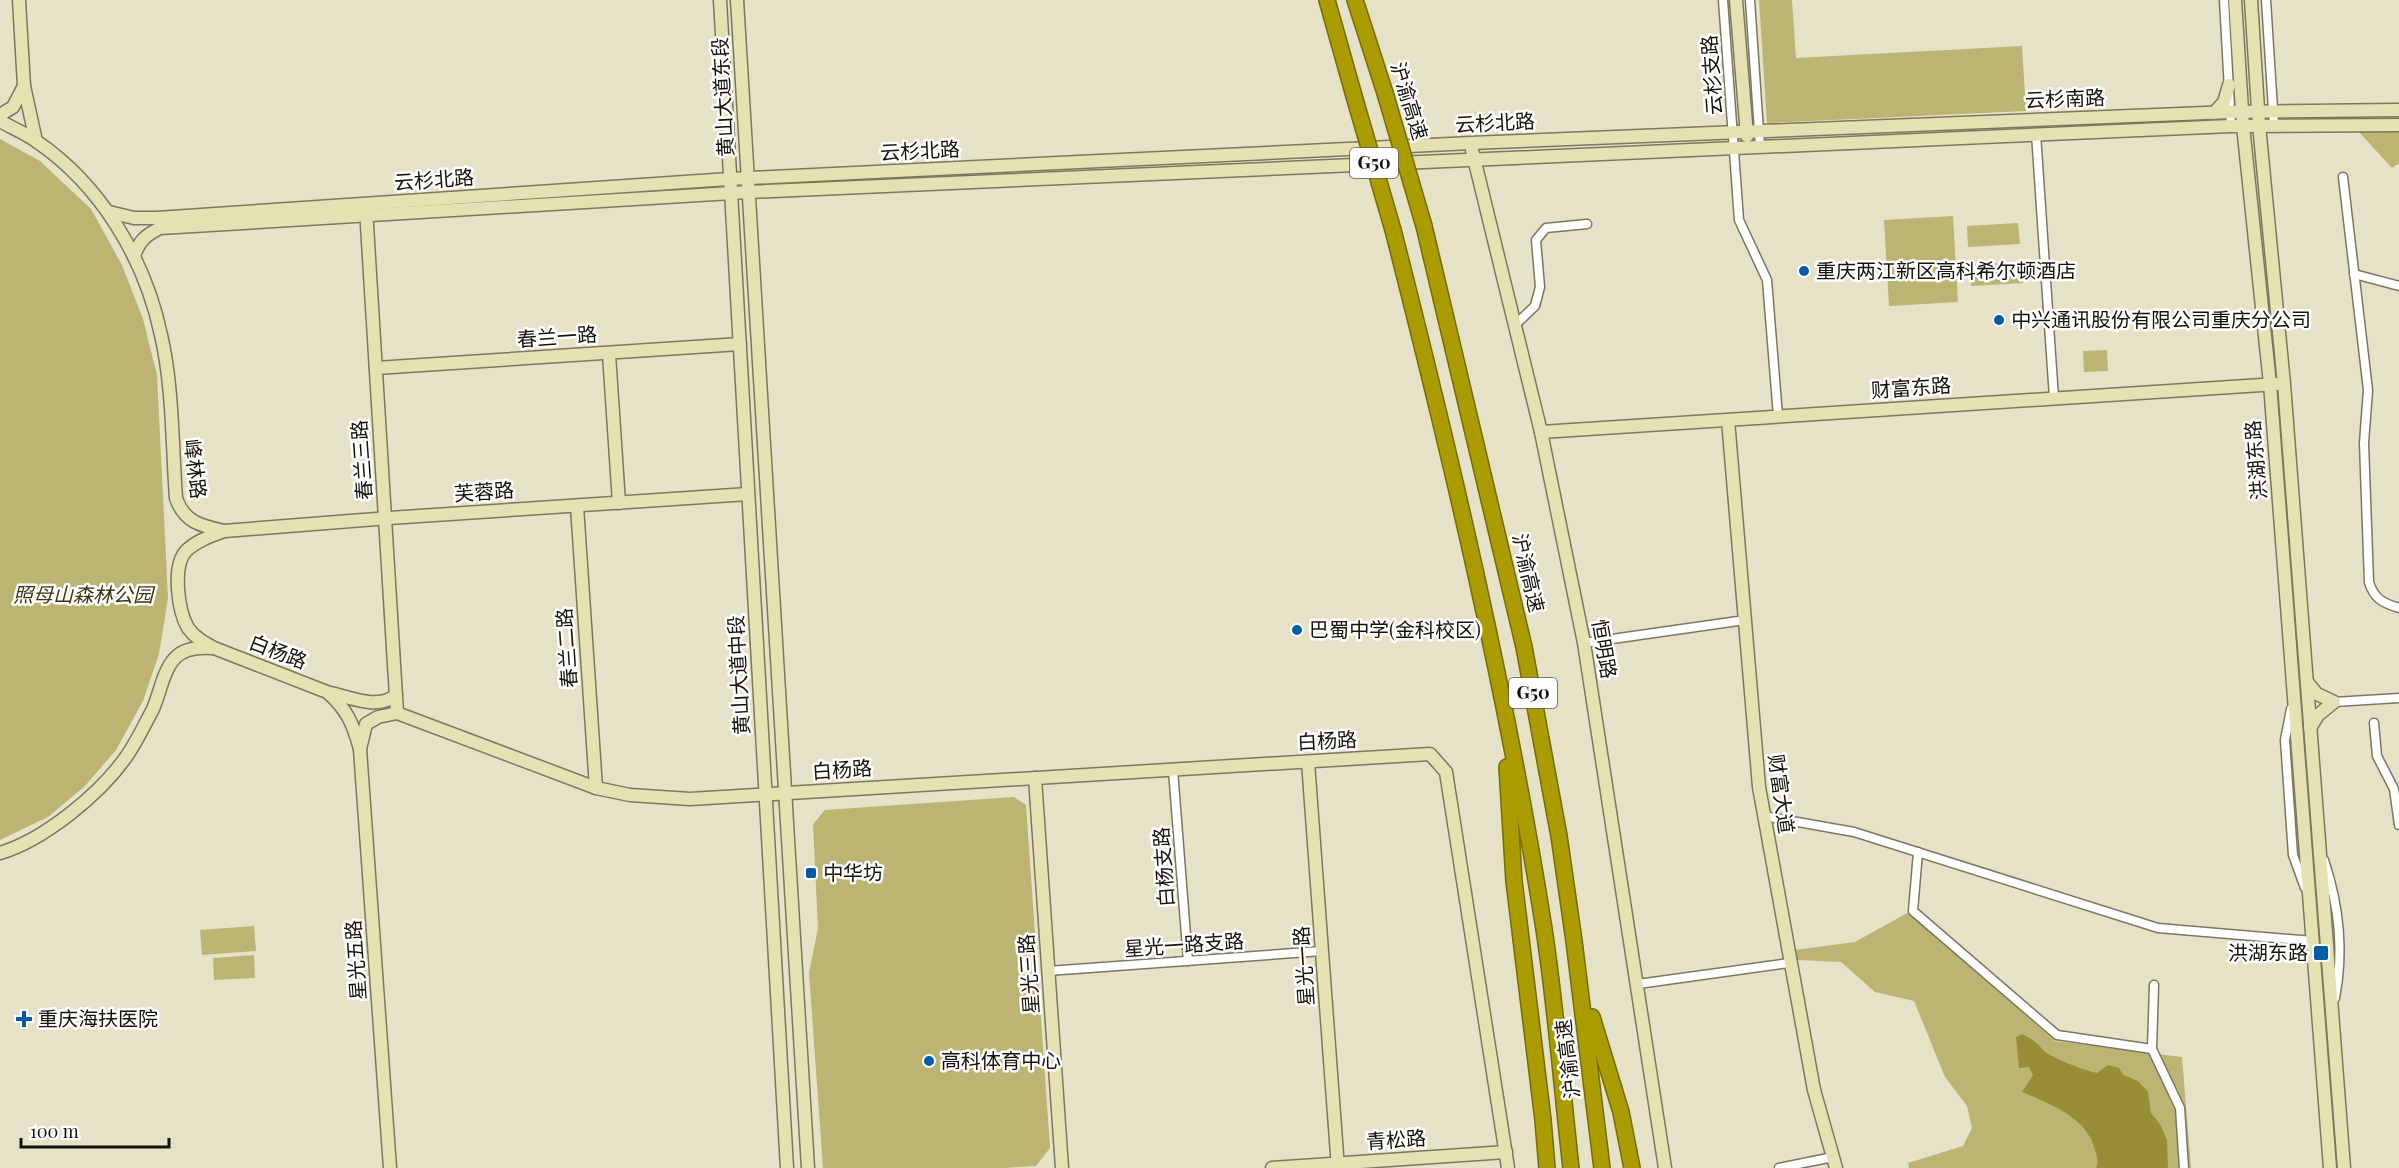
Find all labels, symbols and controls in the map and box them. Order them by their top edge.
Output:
street label: 云杉支路 [1694,34,1727,116]
street label: 黄山大道东段 [705,36,738,158]
street label: 沪渝高速 [1386,58,1435,143]
street label: 云杉南路 [2025,83,2105,112]
street label: 云杉北路 [1454,106,1536,137]
street label: 云杉北路 [879,134,961,165]
road number: G50 [1350,148,1398,178]
street label: 云杉北路 [393,162,475,195]
place label: 重庆两江新区高科希尔顿酒店 [1816,256,2076,283]
marker: 重庆两江新区高科希尔顿酒店 [1797,264,1811,278]
place label: 中兴通讯股份有限公司重庆分公司 [2011,305,2311,332]
marker: 中兴通讯股份有限公司重庆分公司 [1992,313,2006,327]
street label: 春兰一路 [516,319,598,352]
street label: 财富东路 [1870,370,1952,403]
street label: 春兰三路 [344,419,377,501]
street label: 洪湖东路 [2238,419,2271,501]
street label: 峰林路 [179,437,214,500]
street label: 芙蓉路 [453,475,515,506]
street label: 沪渝高速 [1507,531,1552,615]
park label: 照母山森林公园 [13,580,156,607]
street label: 春兰二路 [549,607,582,689]
street label: 黄山大道中段 [721,614,754,736]
place label: 巴蜀中学(金科校区) [1309,615,1481,642]
street label: 恒明路 [1587,617,1624,681]
marker: 巴蜀中学(金科校区) [1290,623,1304,637]
street label: 白杨路 [246,627,311,674]
road number: G50 [1509,678,1557,708]
street label: 白杨路 [1296,724,1358,755]
street label: 财富大道 [1764,752,1801,835]
street label: 白杨路 [811,753,873,784]
street label: 白杨支路 [1146,826,1179,908]
place label: 中华坊 [823,858,883,885]
marker: 中华坊 [804,866,818,880]
street label: 星光五路 [338,919,371,1001]
street label: 星光一路 [1286,925,1319,1007]
street label: 星光一路支路 [1123,926,1245,961]
street label: 星光三路 [1011,933,1044,1015]
place label: 洪湖东路 [2228,938,2308,965]
marker: 洪湖东路 [2312,944,2330,962]
place label: 重庆海扶医院 [38,1004,158,1031]
marker: 重庆海扶医院 [15,1010,33,1028]
street label: 沪渝高速 [1548,1018,1585,1101]
place label: 高科体育中心 [941,1046,1061,1073]
marker: 高科体育中心 [922,1054,936,1068]
scale bar [21,1111,170,1149]
text: 100 m [30,1119,79,1143]
street label: 青松路 [1365,1123,1427,1154]

